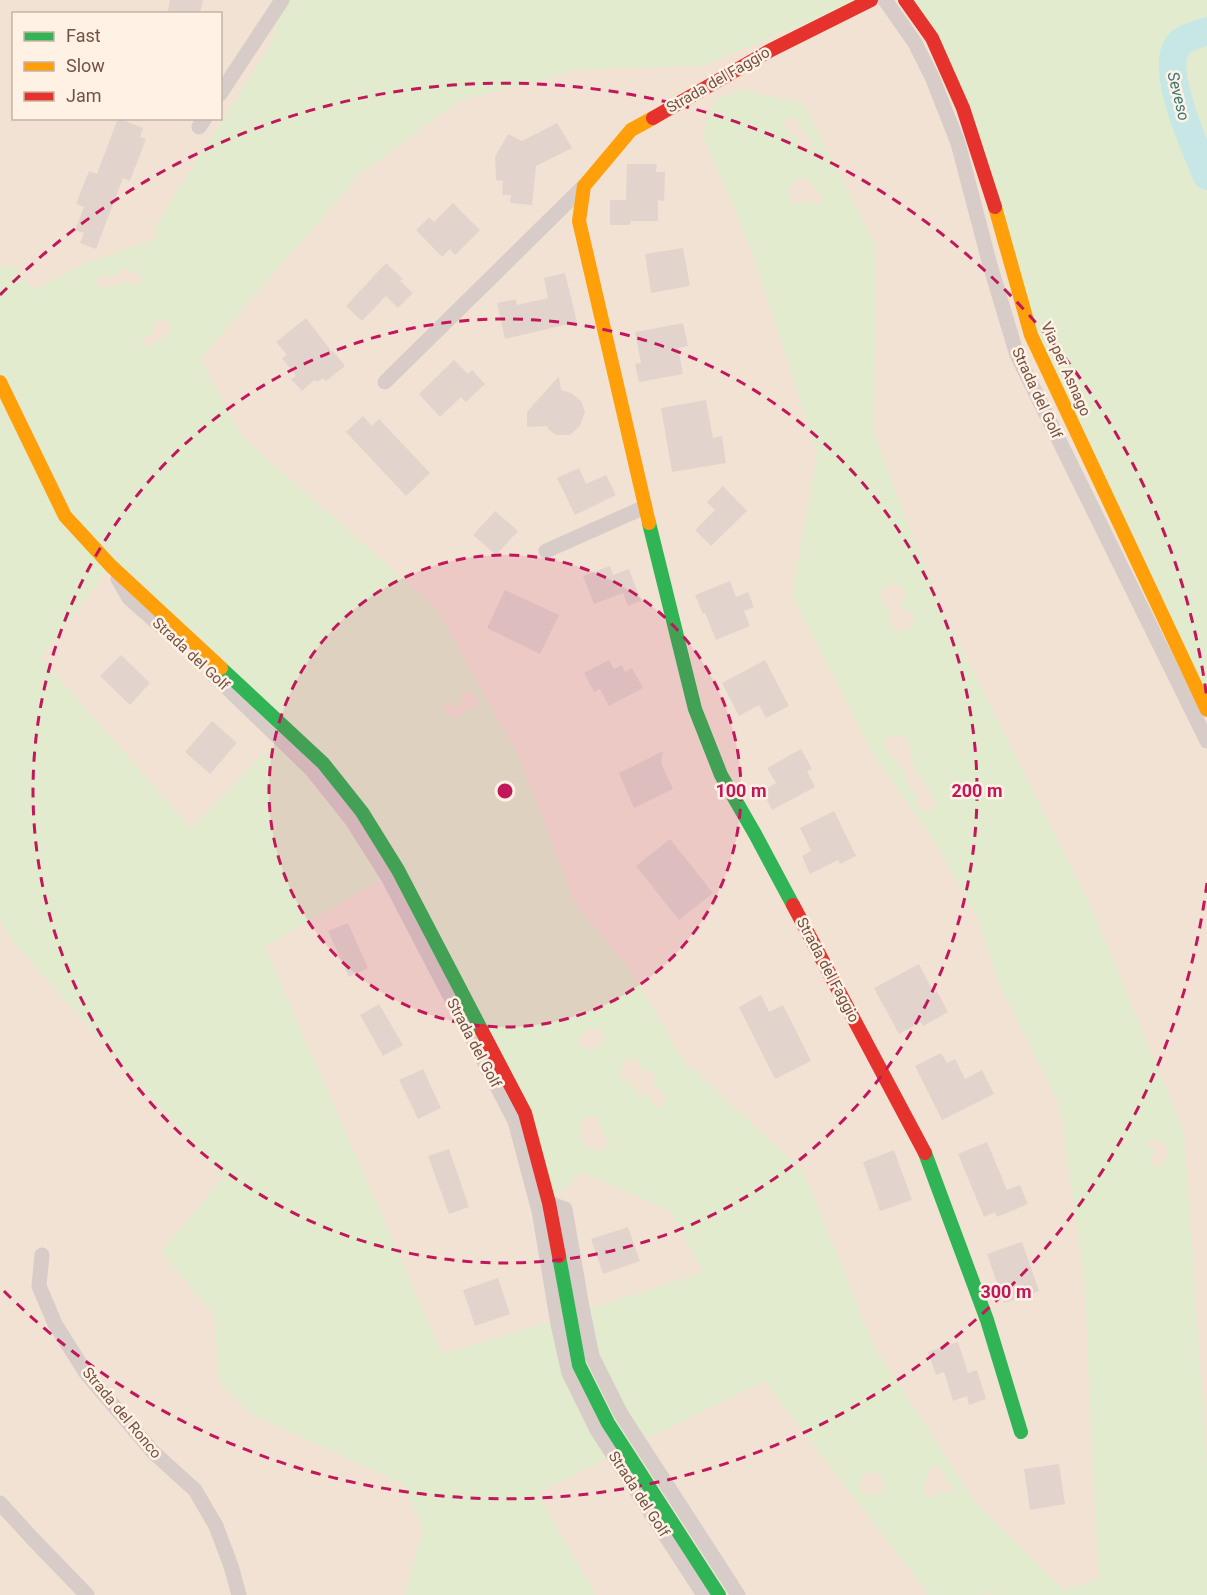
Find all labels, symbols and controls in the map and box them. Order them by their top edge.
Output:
legend [12,12,222,120]
text: Fast [66,25,101,46]
street label: Strada del Faggio [663,43,773,117]
text: Slow [66,55,105,76]
water label: Seveso [1163,70,1194,123]
text: Jam [66,85,102,106]
street label: Via per Asnago [1037,319,1095,419]
street label: Strada del Golf [1008,345,1066,442]
street label: Strada del Golf [149,614,234,695]
text: 100 m [715,780,767,801]
text: 200 m [951,780,1003,801]
centre of rings [495,781,515,801]
street label: Strada del Faggio [793,915,863,1025]
street label: Strada del Golf [443,995,505,1091]
text: 300 m [980,1281,1032,1302]
street label: Strada del Ronco [79,1364,165,1462]
street label: Strada del Golf [605,1448,674,1541]

